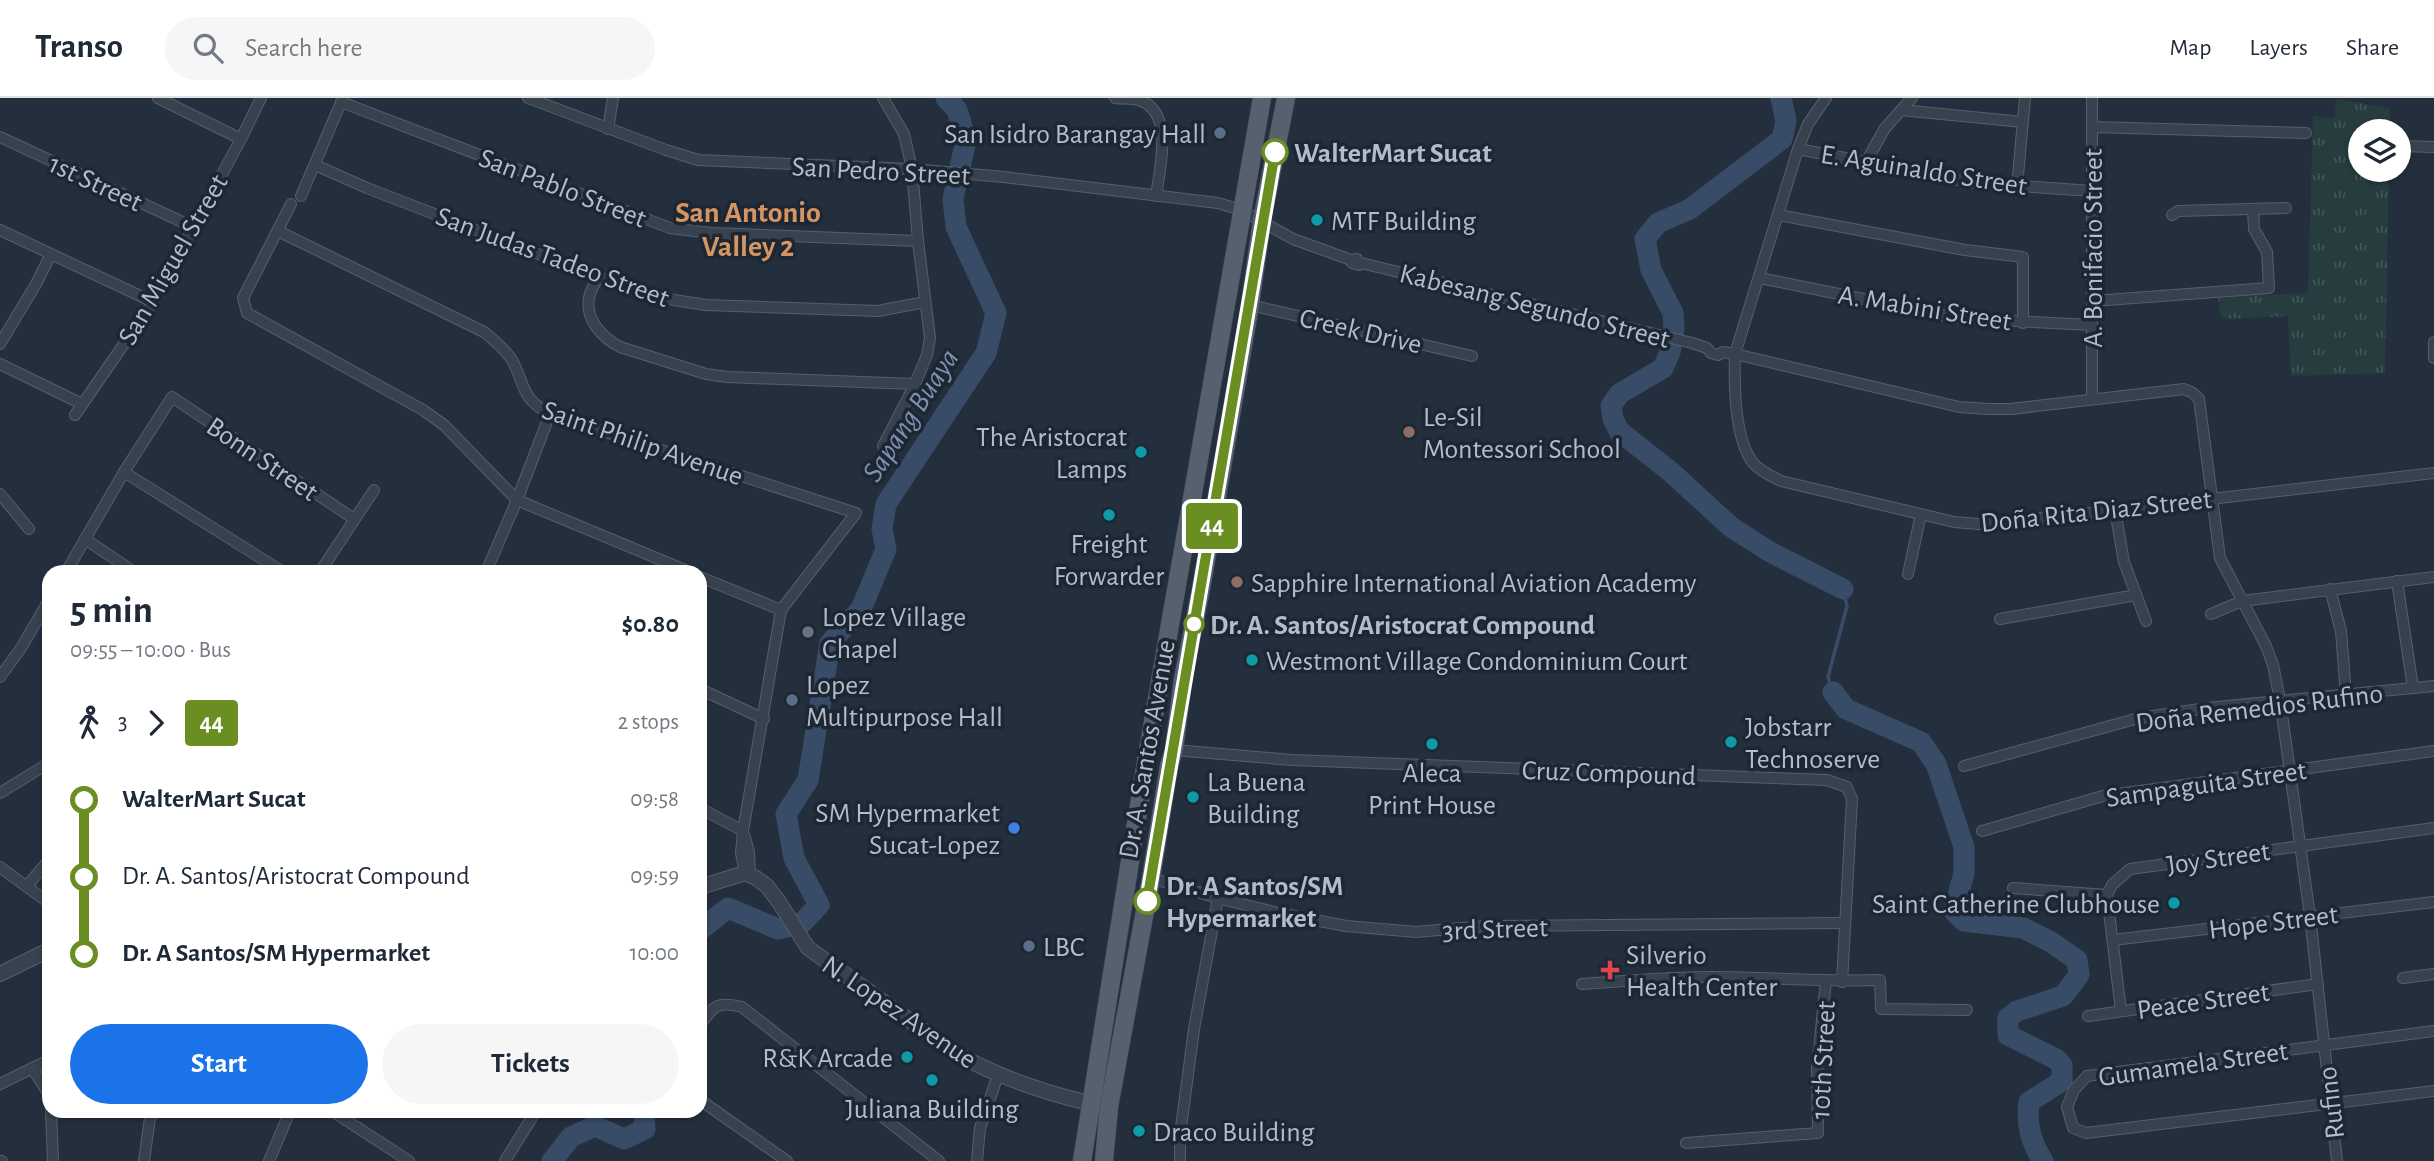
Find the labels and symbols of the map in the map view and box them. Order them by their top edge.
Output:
place label: San Isidro Barangay Hall [944,121,1206,149]
marker: San Isidro Barangay Hall [1212,125,1228,141]
marker: WalterMart Sucat [1262,139,1288,165]
place label: WalterMart Sucat [1294,140,1492,168]
street label: E. Aguinaldo Street [1819,141,2029,201]
street label: San Pablo Street [475,144,650,234]
street label: A. Bonifacio Street [2080,148,2108,348]
street label: 1st Street [44,150,146,218]
street label: San Pedro Street [791,153,971,191]
street label: San Miguel Street [114,170,234,350]
district label: San Antonio Valley 2 [675,198,821,262]
street label: San Judas Tadeo Street [432,203,673,313]
place label: MTF Building [1331,208,1476,236]
marker: MTF Building [1309,212,1325,228]
street label: Kabesang Segundo Street [1397,260,1672,354]
street label: A. Mabini Street [1836,281,2013,336]
street label: Creek Drive [1297,304,1424,360]
water label: Sapang Buaya [857,344,965,487]
street label: Saint Philip Avenue [538,396,746,491]
place label: Le-Sil Montessori School [1423,404,1621,464]
street label: Bonn Street [201,412,323,507]
place label: The Aristocrat Lamps [976,424,1127,484]
marker: Le-Sil Montessori School [1401,424,1417,440]
marker: The Aristocrat Lamps [1133,444,1149,460]
street label: Doña Rita Diaz Street [1979,486,2213,538]
line badge: 44 [1180,503,1244,549]
marker: Freight Forwarder [1101,507,1117,523]
place label: Freight Forwarder [1054,531,1164,591]
place label: Sapphire International Aviation Academy [1251,570,1696,598]
marker: Sapphire International Aviation Academy [1229,574,1245,590]
place label: Lopez Village Chapel [822,604,966,664]
place label: Dr. A. Santos/Aristocrat Compound [1210,612,1595,640]
marker: Dr. A. Santos/Aristocrat Compound [1184,614,1204,634]
marker: Lopez Village Chapel [800,624,816,640]
street label: Dr. A. Santos Avenue [1115,638,1181,861]
place label: Westmont Village Condominium Court [1266,648,1687,676]
marker: Westmont Village Condominium Court [1244,652,1260,668]
place label: Lopez Multipurpose Hall [806,672,1003,732]
street label: Doña Remedios Rufino [2134,680,2385,738]
marker: Lopez Multipurpose Hall [784,692,800,708]
place label: Jobstarr Technoserve [1745,714,1880,774]
marker: Jobstarr Technoserve [1723,734,1739,750]
marker: Aleca Print House [1424,736,1440,752]
street label: Cruz Compound [1521,757,1697,791]
street label: Sampaguita Street [2104,757,2308,813]
place label: Aleca Print House [1368,760,1496,820]
place label: La Buena Building [1207,769,1306,829]
marker: La Buena Building [1185,789,1201,805]
place label: SM Hypermarket Sucat-Lopez [815,800,1000,860]
marker: SM Hypermarket Sucat-Lopez [1006,820,1022,836]
street label: Joy Street [2165,838,2272,880]
place label: Dr. A Santos/SM Hypermarket [1166,873,1343,933]
marker: Dr. A Santos/SM Hypermarket [1134,888,1160,914]
place label: Saint Catherine Clubhouse [1872,891,2160,919]
marker: Saint Catherine Clubhouse [2166,895,2182,911]
street label: Hope Street [2207,901,2340,945]
street label: 3rd Street [1442,914,1548,946]
place label: LBC [1043,934,1084,962]
marker: LBC [1021,938,1037,954]
place label: Silverio Health Center [1626,942,1777,1002]
street label: N. Lopez Avenue [817,951,981,1074]
marker: Silverio Health Center [1600,960,1620,980]
street label: Peace Street [2135,979,2271,1025]
street label: 10th Street [1807,1000,1841,1120]
street label: Gumamela Street [2097,1038,2290,1092]
place label: R&K Arcade [762,1045,893,1073]
marker: R&K Arcade [899,1049,915,1065]
street label: Rufino [2314,1065,2350,1141]
marker: Juliana Building [924,1072,940,1088]
place label: Juliana Building [845,1096,1019,1124]
place label: Draco Building [1153,1119,1315,1147]
marker: Draco Building [1131,1123,1147,1139]

